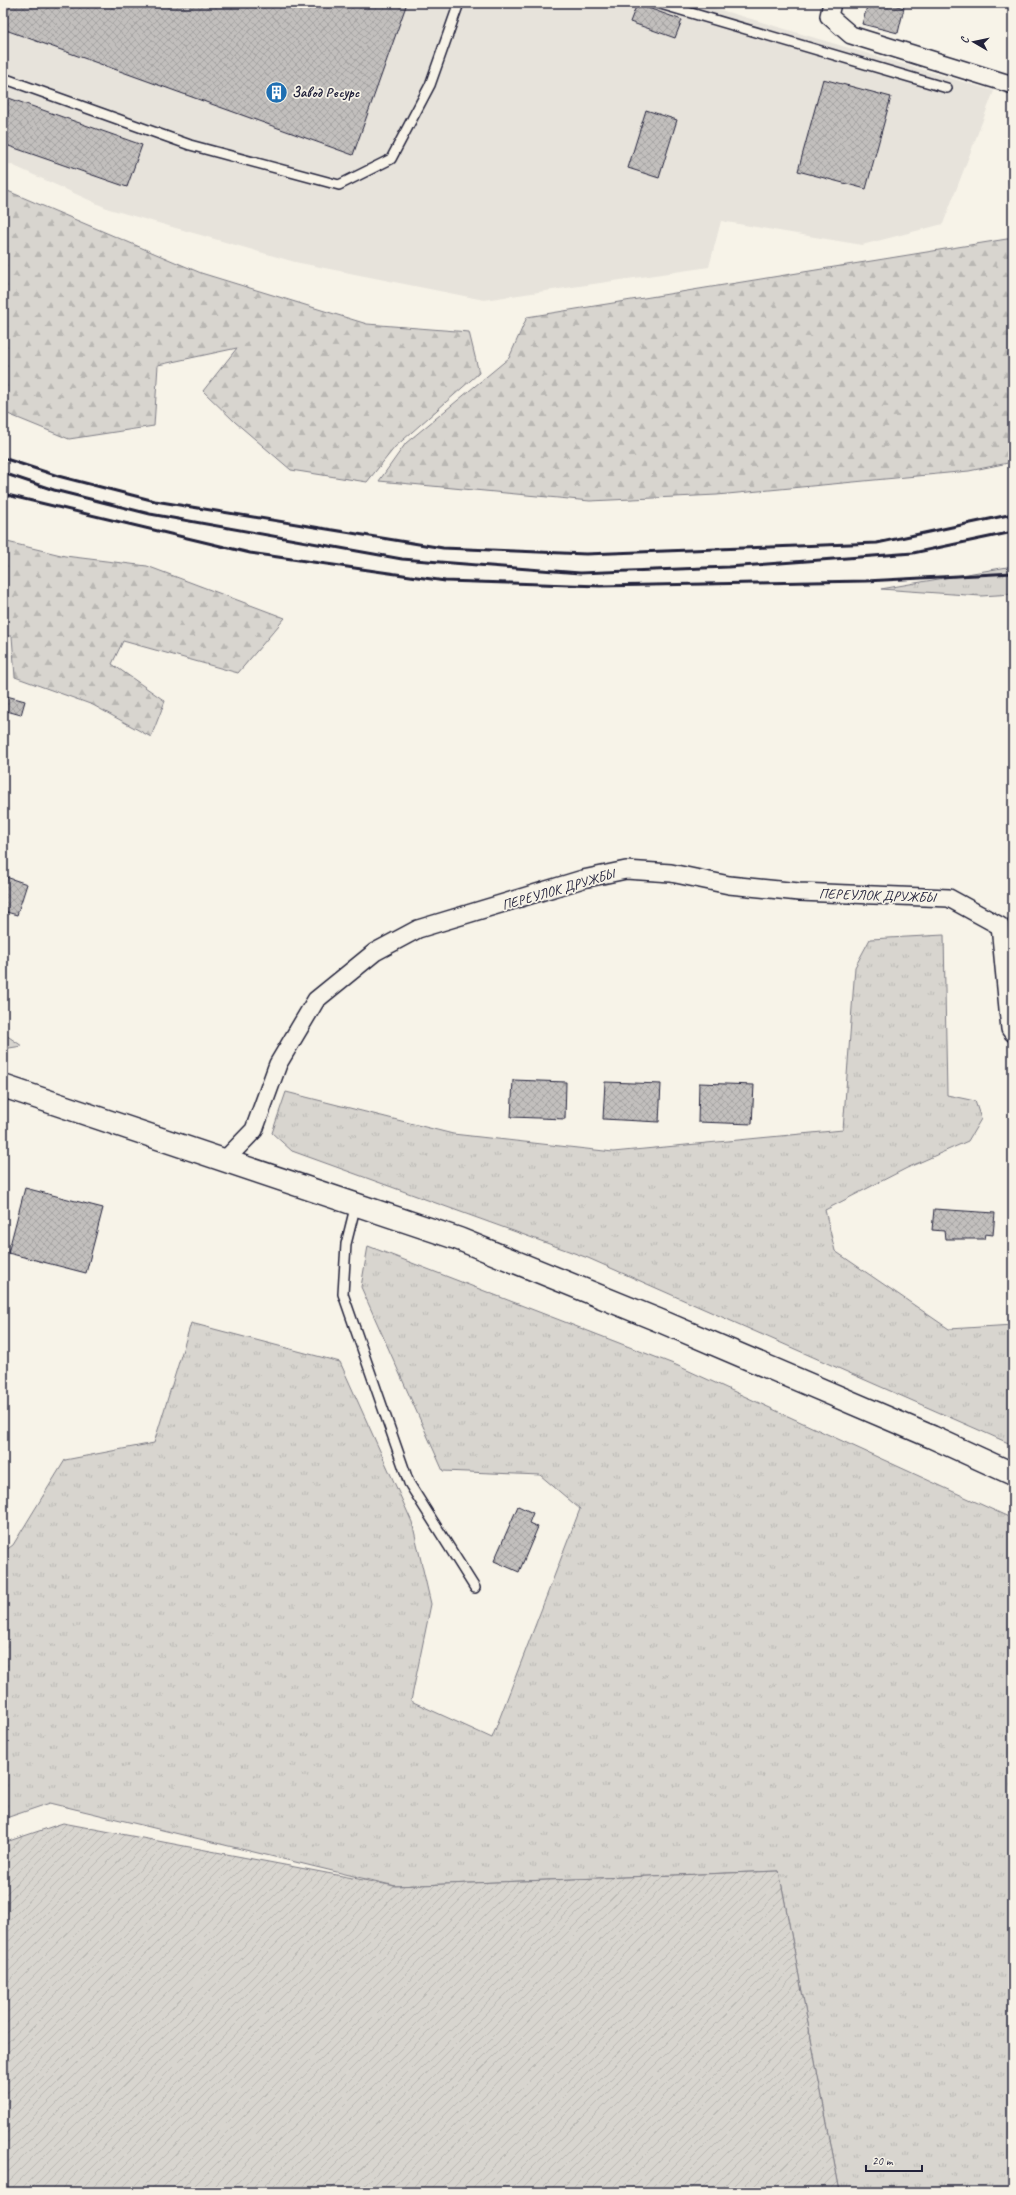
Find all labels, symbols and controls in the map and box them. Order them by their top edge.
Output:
north arrow [954,22,994,62]
text: С [957,35,972,44]
building icon: Завод Ресурс [264,79,290,105]
place label: Завод Ресурс [292,84,360,101]
street label: ПЕРЕУЛОК ДРУЖБЫ [500,865,619,914]
street label: ПЕРЕУЛОК ДРУЖБЫ [819,885,938,906]
scale bar [866,2147,922,2173]
text: 20 m [872,2153,894,2169]

